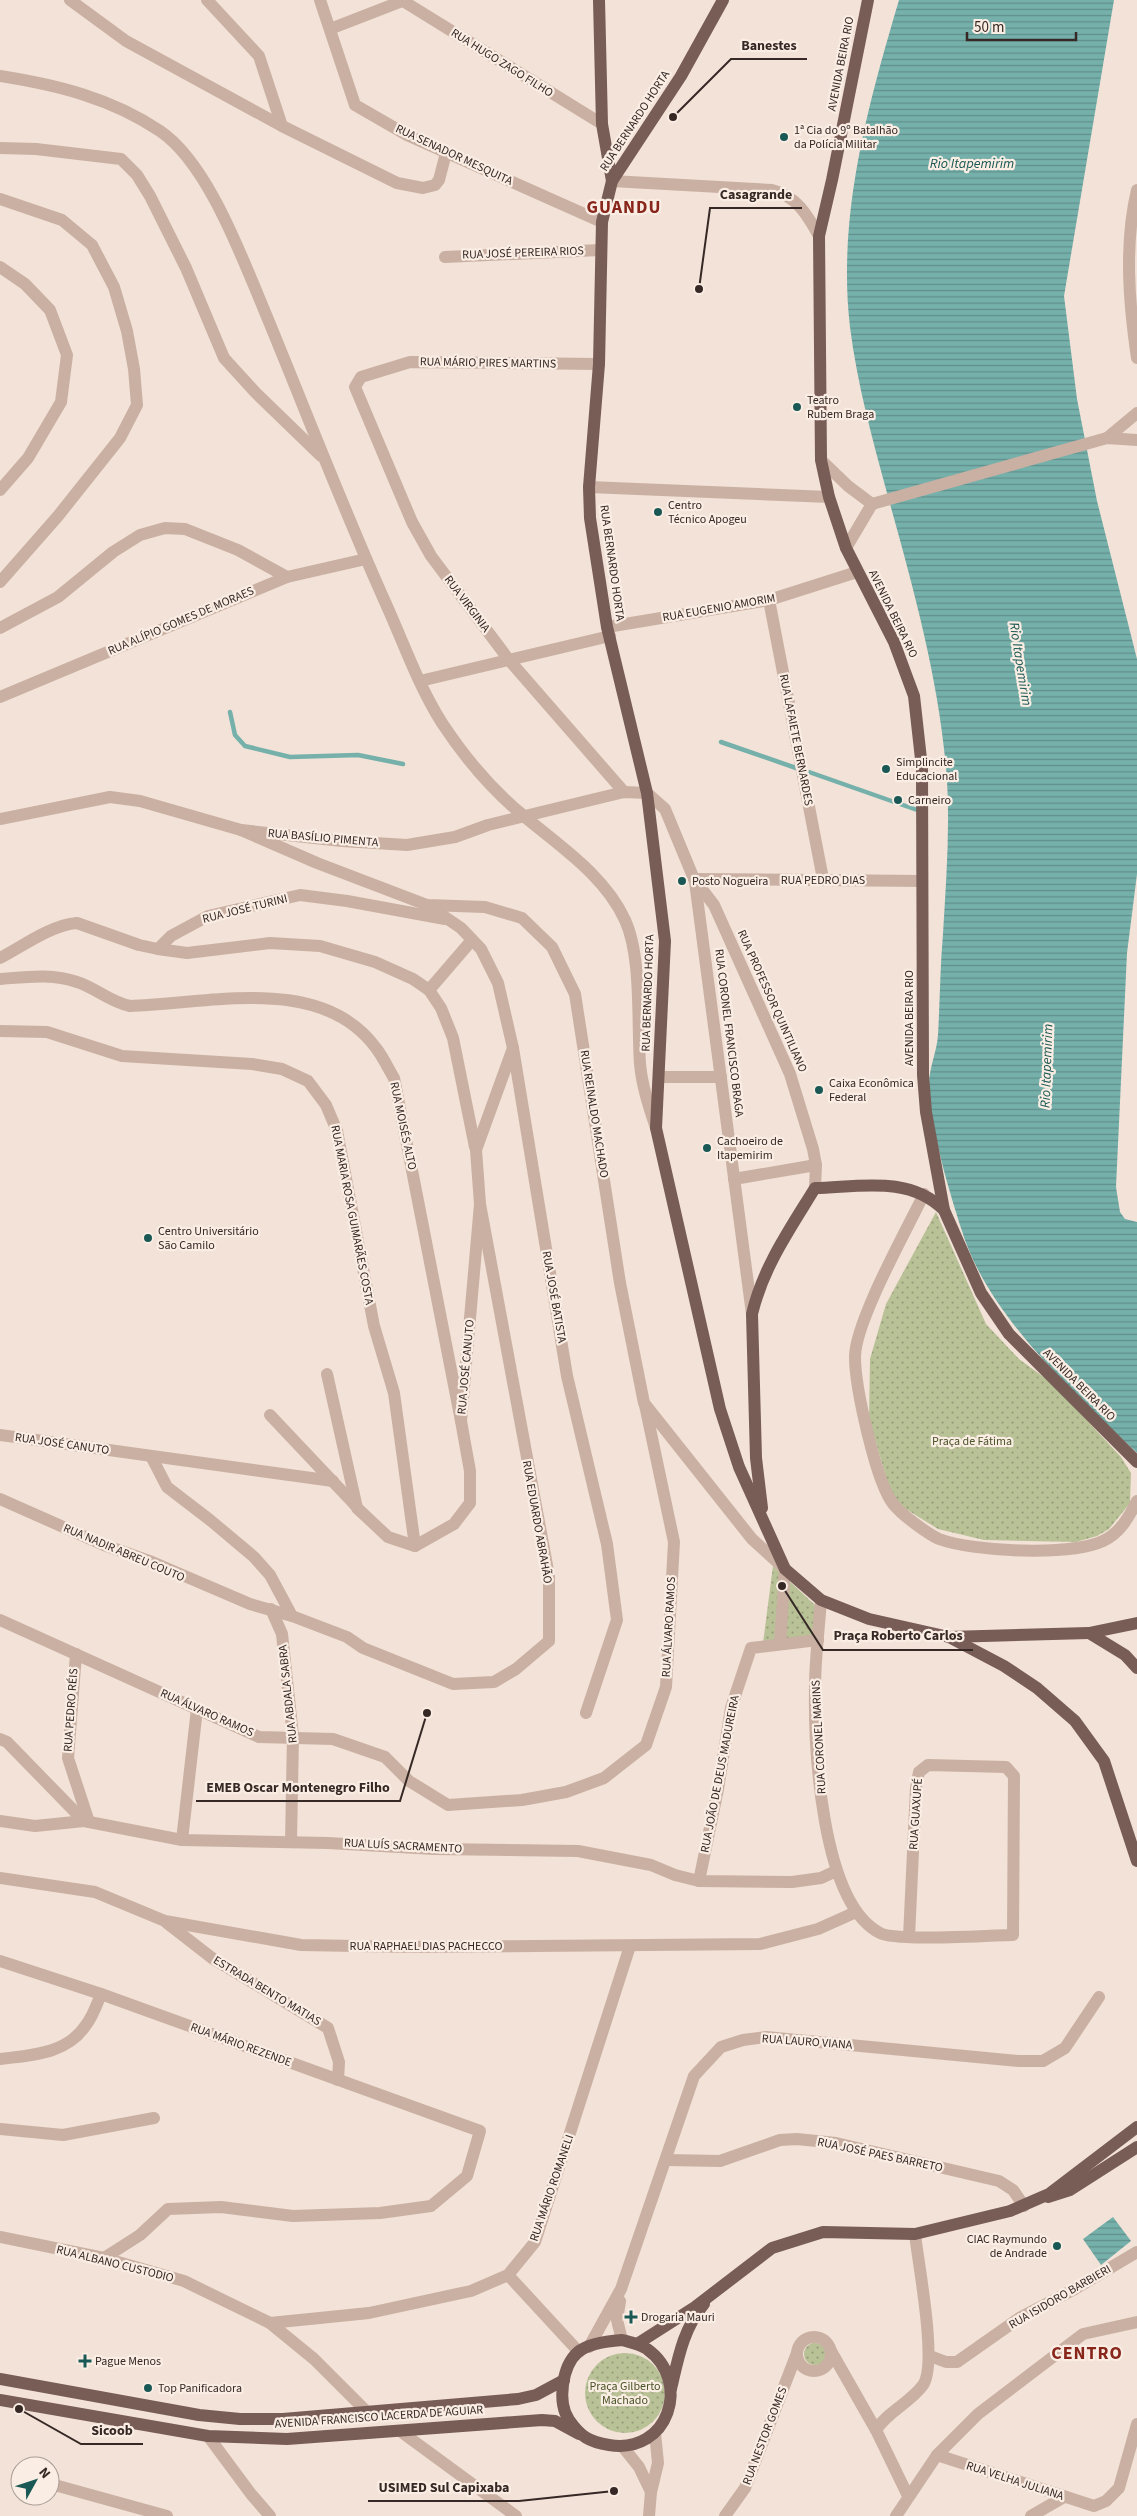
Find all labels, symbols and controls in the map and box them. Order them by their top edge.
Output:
scale bar [967,10,1076,42]
street label: AVENIDA BEIRA RIO [823,15,859,113]
text: 50 m [974,17,1004,38]
street label: RUA HUGO ZAGO FILHO [448,25,557,101]
callout: Banestes [731,30,807,59]
text: Banestes [741,36,797,56]
street label: RUA BERNARDO HORTA [596,67,674,175]
street label: RUA SENADOR MESQUITA [393,120,516,190]
place label: 1ª Cia do 9º Batalhão da Polícia Militar [794,122,898,153]
marker: 1ª Cia do 9º Batalhão da Polícia Militar [778,131,790,143]
water label: Rio Itapemirim [930,154,1014,174]
callout: Casagrande [710,179,802,208]
text: Casagrande [720,185,792,205]
district label: GUANDU [587,195,661,220]
street label: RUA JOSÉ PEREIRA RIOS [462,242,584,264]
street label: RUA MÁRIO PIRES MARTINS [420,353,556,373]
place label: Teatro Rubem Braga [807,392,874,423]
marker: Teatro Rubem Braga [791,401,803,413]
place label: Centro Técnico Apogeu [668,497,747,528]
street label: RUA BERNARDO HORTA [595,504,629,623]
marker: Centro Técnico Apogeu [652,506,664,518]
street label: AVENIDA BEIRA RIO [864,567,922,661]
street label: RUA VIRGINIA [440,572,494,636]
street label: RUA ALÍPIO GOMES DE MORAES [105,582,257,660]
street label: RUA EUGENIO AMORIM [661,590,777,626]
water label: Rio Itapemirim [1004,621,1036,707]
street label: RUA LAFAIETE BERNARDES [775,673,817,807]
place label: Simplincite Educacional [896,754,957,785]
marker: Simplincite Educacional [880,763,892,775]
place label: Carneiro [908,792,951,809]
marker: Carneiro [892,794,904,806]
street label: RUA BASÍLIO PIMENTA [267,825,380,851]
street label: RUA PEDRO DIAS [781,872,865,889]
place label: Posto Nogueira [692,873,768,890]
marker: Posto Nogueira [676,875,688,887]
street label: RUA JOSÉ TURINI [201,890,289,928]
street label: RUA PROFESSOR QUINTILIANO [733,927,811,1075]
street label: RUA BERNARDO HORTA [637,934,659,1052]
street label: RUA CORONEL FRANCISCO BRAGA [710,948,748,1119]
street label: AVENIDA BEIRA RIO [901,970,918,1066]
water label: Rio Itapemirim [1036,1023,1058,1109]
street label: RUA REINALDO MACHADO [576,1049,612,1179]
place label: Caixa Econômica Federal [829,1075,914,1106]
street label: RUA MOISÉS ALTO [385,1080,421,1172]
marker: Caixa Econômica Federal [813,1084,825,1096]
street label: RUA MARIA ROSA GUIMARÃES COSTA [326,1124,378,1307]
place label: Cachoeiro de Itapemirim [717,1133,783,1164]
marker: Cachoeiro de Itapemirim [701,1142,713,1154]
place label: Centro Universitário São Camilo [158,1223,259,1254]
marker: Centro Universitário São Camilo [142,1232,154,1244]
street label: RUA JOSÉ BATISTA [538,1250,571,1345]
street label: RUA JOSÉ CANUTO [453,1319,479,1415]
street label: AVENIDA BEIRA RIO [1039,1345,1119,1425]
street label: RUA JOSÉ CANUTO [14,1429,110,1459]
park label: Praça de Fátima [932,1433,1012,1450]
street label: RUA EDUARDO ABRAHÃO [518,1459,556,1585]
street label: RUA NADIR ABREU COUTO [61,1520,187,1586]
street label: RUA ÁLVARO RAMOS [658,1576,680,1678]
callout: Praça Roberto Carlos [823,1621,973,1650]
text: Praça Roberto Carlos [833,1626,963,1646]
street label: RUA ABDALA SABRA [274,1644,302,1744]
street label: RUA PEDRO RÉIS [60,1668,82,1752]
street label: RUA CORONEL MARINS [808,1679,830,1795]
street label: RUA ÁLVARO RAMOS [157,1685,257,1741]
street label: RUA JOÃO DE DEUS MADUREIRA [696,1693,744,1854]
callout: EMEB Oscar Montenegro Filho [196,1772,400,1801]
text: EMEB Oscar Montenegro Filho [206,1778,390,1798]
street label: RUA GUAXUPÉ [905,1778,927,1850]
street label: RUA LUÍS SACRAMENTO [343,1834,463,1858]
street label: RUA RAPHAEL DIAS PACHECCO [350,1938,502,1955]
street label: ESTRADA BENTO MATIAS [210,1952,324,2030]
street label: RUA MÁRIO REZENDE [188,2019,294,2071]
street label: RUA LAURO VIANA [761,2030,853,2054]
street label: RUA MÁRIO ROMANELI [526,2132,578,2244]
street label: RUA JOSÉ PAES BARRETO [816,2133,944,2177]
place label: CIAC Raymundo de Andrade [967,2231,1047,2262]
marker: CIAC Raymundo de Andrade [1051,2240,1063,2252]
street label: RUA ALBANO CUSTODIO [55,2241,176,2287]
street label: RUA ISIDORO BARBIERI [1006,2261,1114,2333]
place label: Drogaria Mauri [641,2309,715,2326]
marker: Drogaria Mauri [625,2311,637,2323]
district label: CENTRO [1051,2341,1123,2366]
place label: Pague Menos [95,2353,161,2370]
marker: Pague Menos [79,2355,91,2367]
park label: Praça Gilberto Machado [589,2378,661,2409]
place label: Top Panificadora [158,2380,242,2397]
marker: Top Panificadora [142,2382,154,2394]
street label: RUA NESTOR GOMES [738,2385,792,2487]
street label: AVENIDA FRANCISCO LACERDA DE AGUIAR [274,2401,484,2433]
callout: Sicoob [81,2415,143,2444]
text: Sicoob [91,2421,133,2441]
north arrow [10,2456,60,2506]
street label: RUA VELHA JULIANA [964,2457,1066,2505]
text: N [34,2463,55,2483]
callout: USIMED Sul Capixaba [368,2472,519,2501]
text: USIMED Sul Capixaba [379,2478,509,2498]

